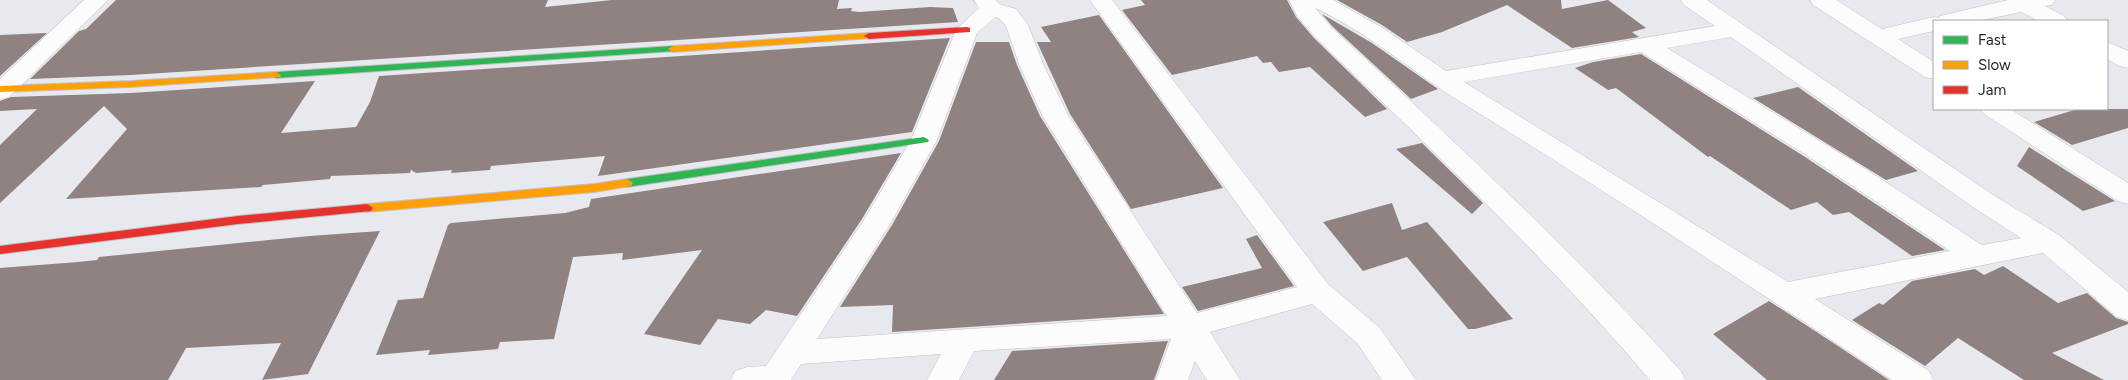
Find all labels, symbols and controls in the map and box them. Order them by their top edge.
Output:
legend [1933,20,2108,110]
text: Fast [1978,31,2007,49]
text: Slow [1978,56,2011,74]
text: Jam [1978,81,2006,99]

